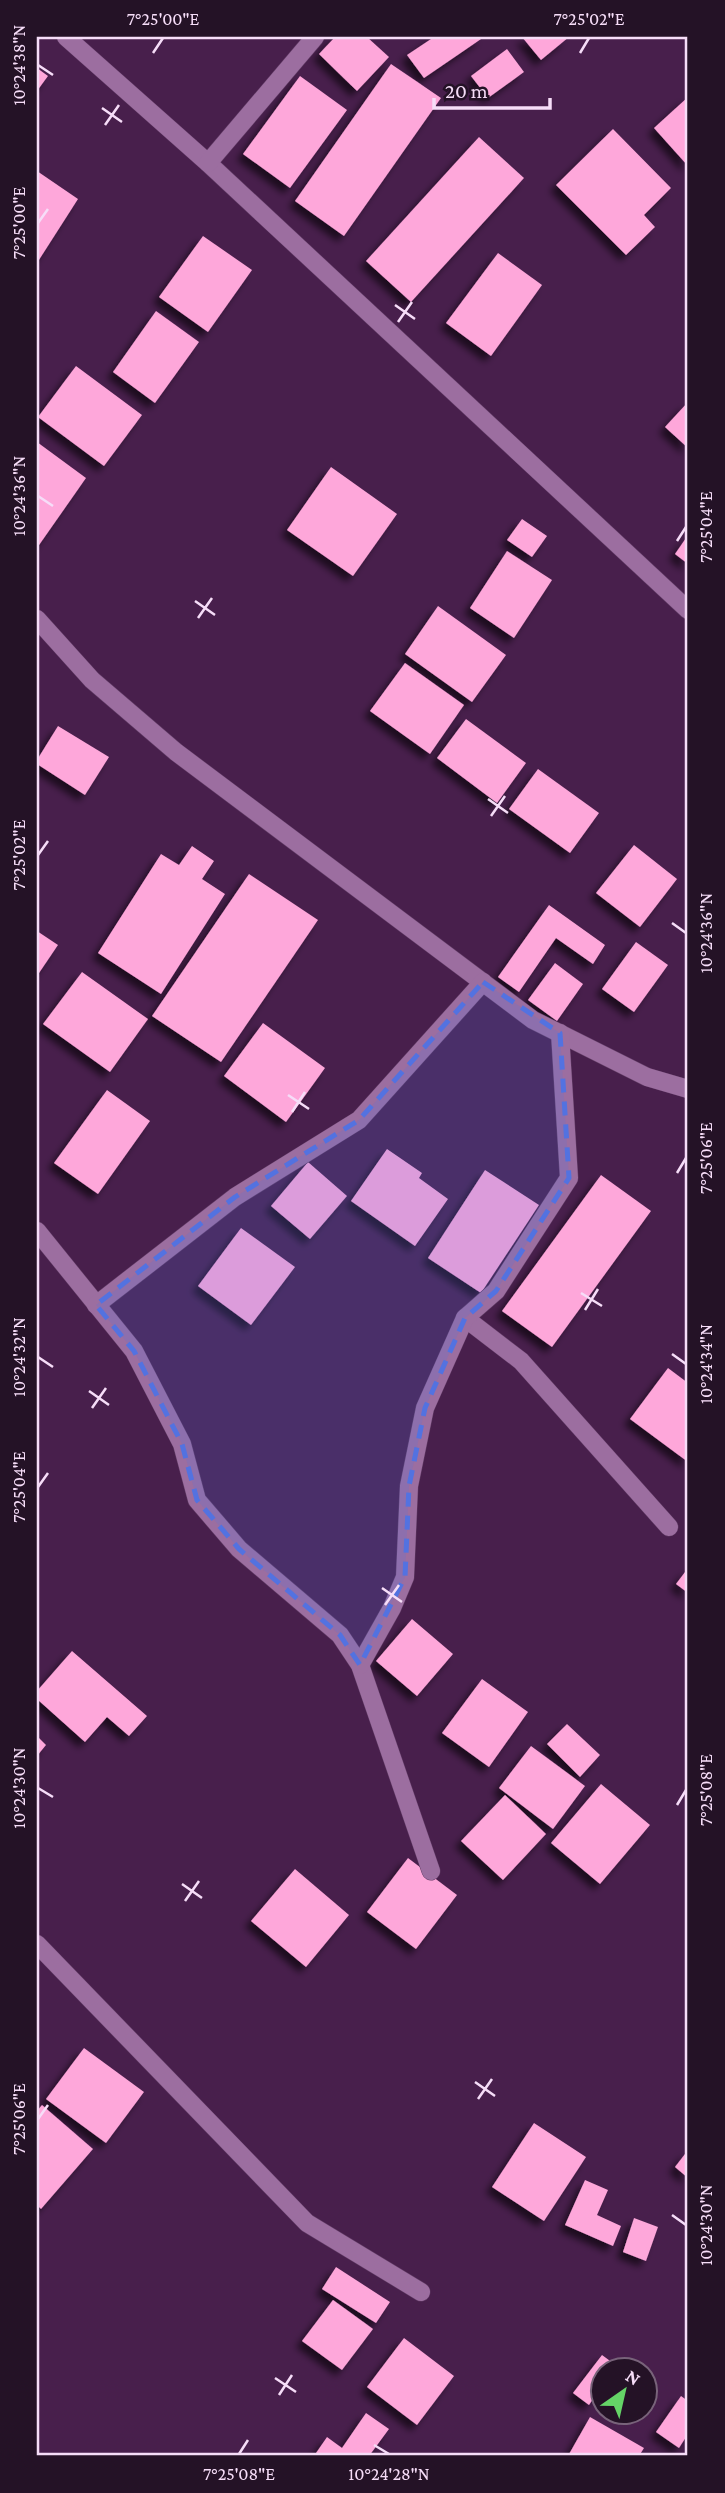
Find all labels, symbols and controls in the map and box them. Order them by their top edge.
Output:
text: 7°25'00"E [127,9,200,29]
text: 7°25'02"E [554,9,625,29]
text: 10°24'38"N [9,24,29,105]
scale bar [434,66,550,110]
text: 20 m [445,79,488,103]
text: 7°25'00"E [9,186,29,259]
text: 10°24'36"N [9,456,29,536]
text: 7°25'04"E [696,491,716,563]
text: 7°25'02"E [9,819,29,890]
text: 10°24'36"N [696,893,716,973]
text: 7°25'06"E [696,1122,716,1194]
text: 10°24'32"N [9,1317,29,1397]
text: 10°24'34"N [696,1324,716,1404]
text: 7°25'04"E [9,1451,29,1523]
text: 10°24'30"N [9,1747,29,1829]
text: 7°25'08"E [696,1754,716,1826]
text: 7°25'06"E [9,2083,29,2155]
text: 10°24'30"N [696,2184,716,2266]
north arrow [588,2356,658,2426]
text: N [622,2365,645,2390]
text: 7°25'08"E [203,2464,275,2484]
text: 10°24'28"N [348,2464,430,2484]

